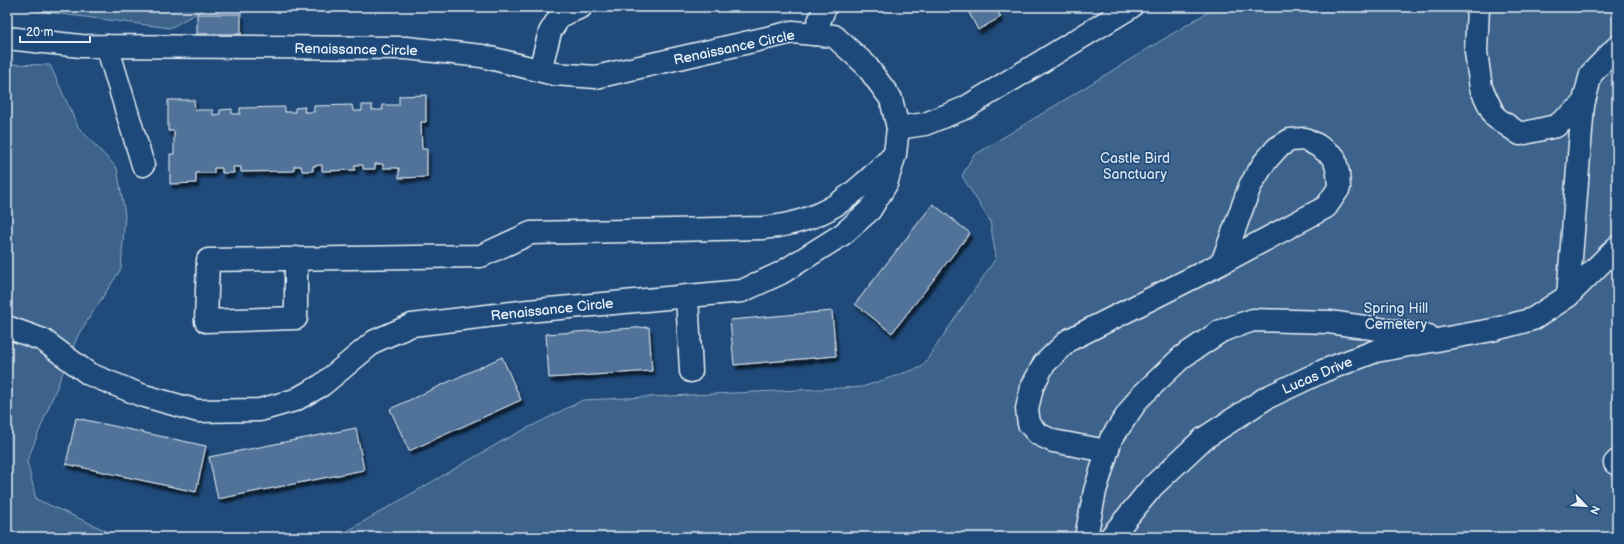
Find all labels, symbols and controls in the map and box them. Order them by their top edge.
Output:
scale bar [20,18,90,44]
text: 20 m [26,25,53,40]
street label: Renaissance Circle [672,26,796,69]
street label: Renaissance Circle [294,40,418,59]
park label: Castle Bird Sanctuary [1100,150,1170,183]
street label: Renaissance Circle [490,295,614,324]
park label: Spring Hill Cemetery [1364,300,1428,333]
street label: Lucas Drive [1279,353,1355,398]
north arrow [1566,486,1606,526]
text: N [1587,504,1602,517]

